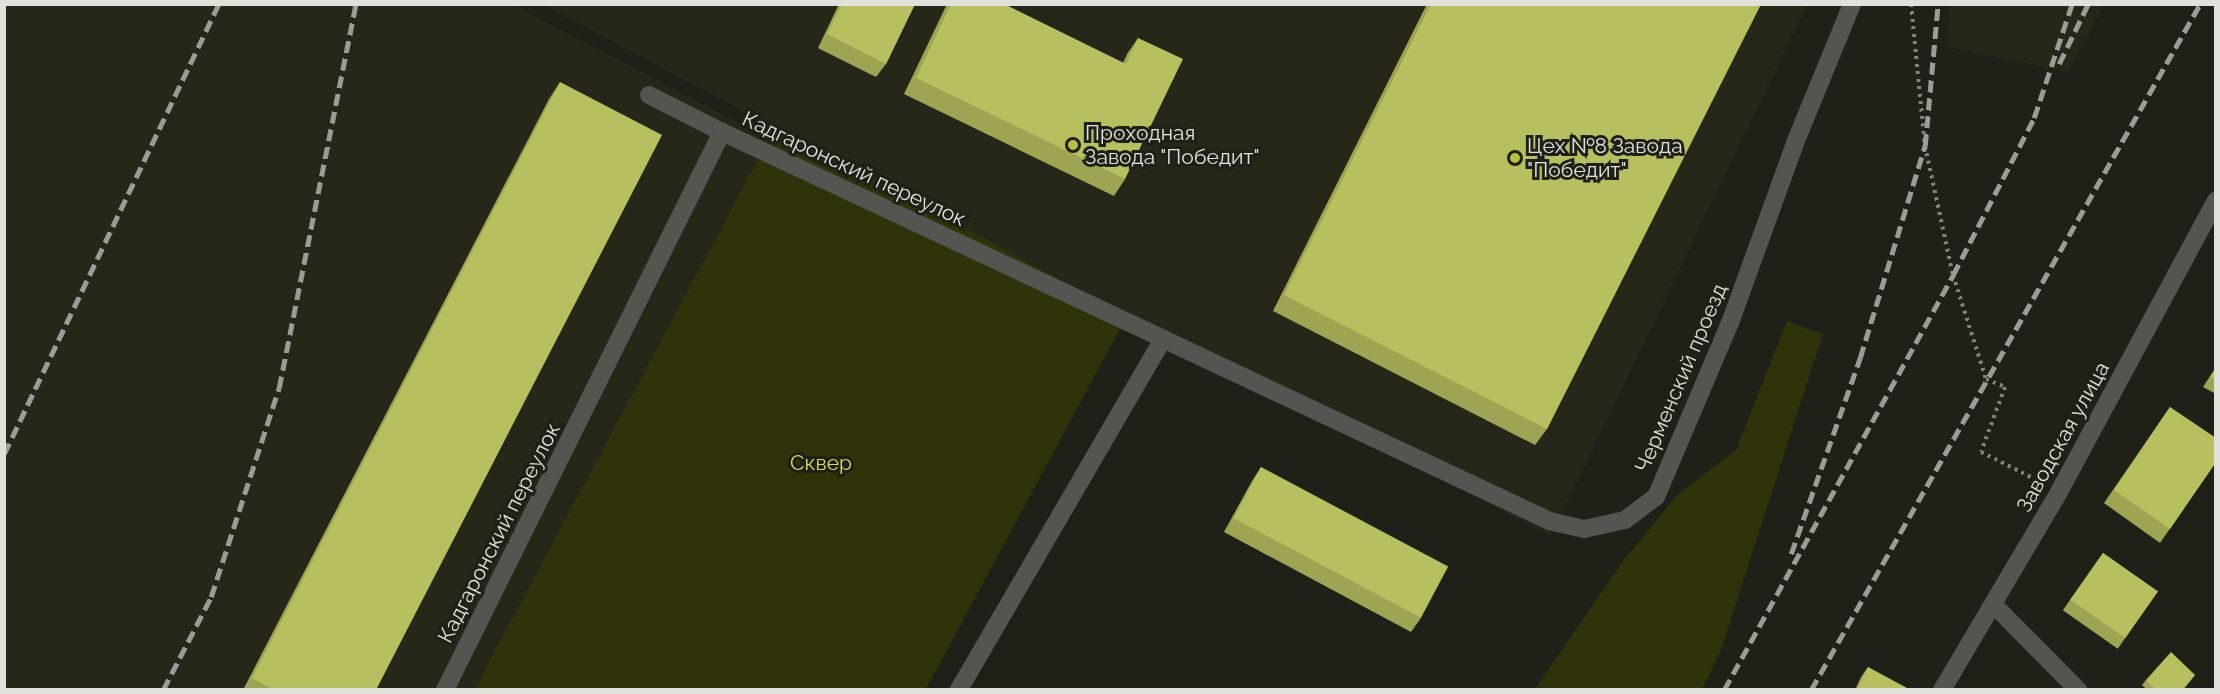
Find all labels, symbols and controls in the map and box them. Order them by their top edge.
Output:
street label: Кадгаронский переулок [738,106,970,232]
place label: Проходная Завода "Победит" [1085,120,1260,170]
place label: Цех №8 Завода "Победит" [1527,133,1683,183]
marker: Проходная Завода "Победит" [1066,138,1080,152]
marker: Цех №8 Завода "Победит" [1508,151,1522,165]
street label: Черменский проезд [1630,280,1732,476]
street label: Заводская улица [2011,357,2115,517]
street label: Кадгаронский переулок [433,419,565,647]
park label: Сквер [790,450,852,476]

